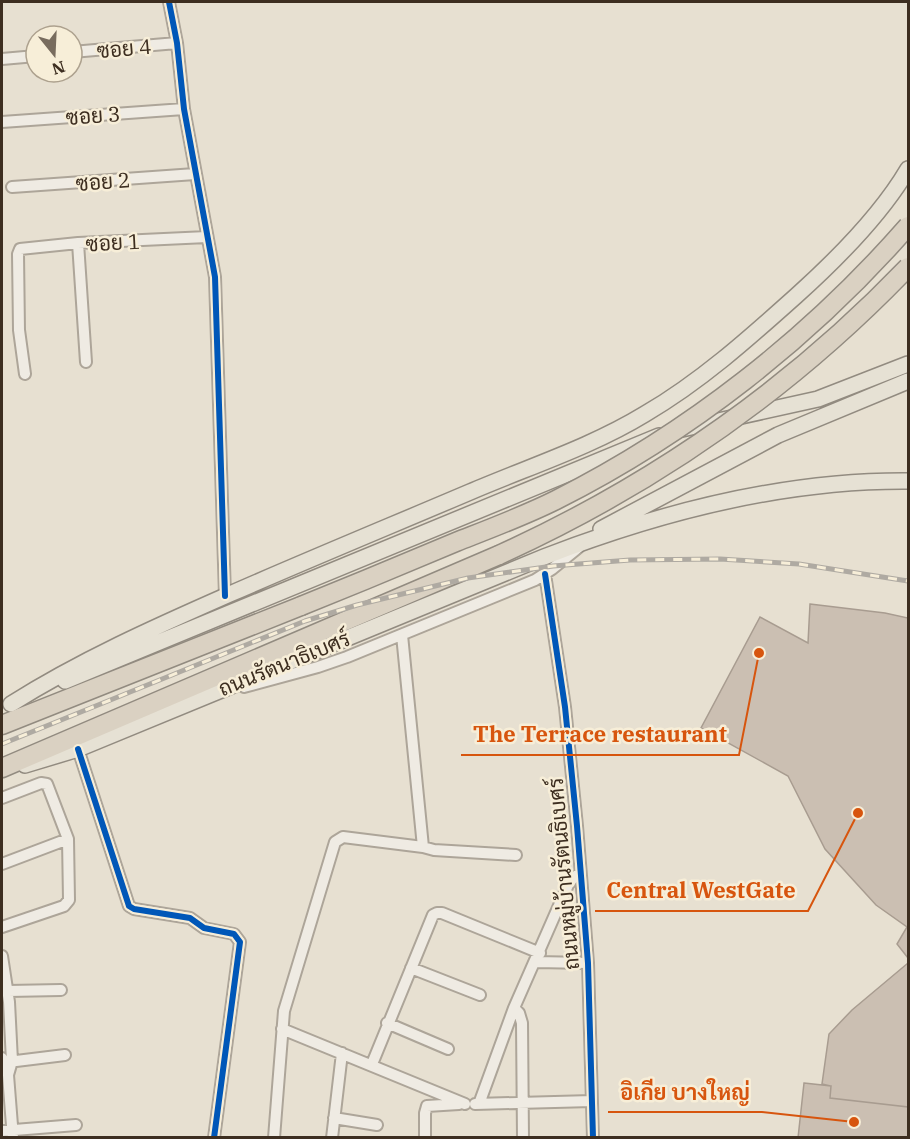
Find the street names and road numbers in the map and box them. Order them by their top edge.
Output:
street label: ซอย 4 [96,32,152,64]
street label: ซอย 3 [65,99,121,131]
street label: ซอย 2 [75,165,131,197]
street label: ซอย 1 [85,227,141,257]
street label: ถนนรัตนาธิเบศร์ [214,624,354,702]
street label: ถนนหมู่บ้านรัตนธิเบศร์ [541,777,587,971]

